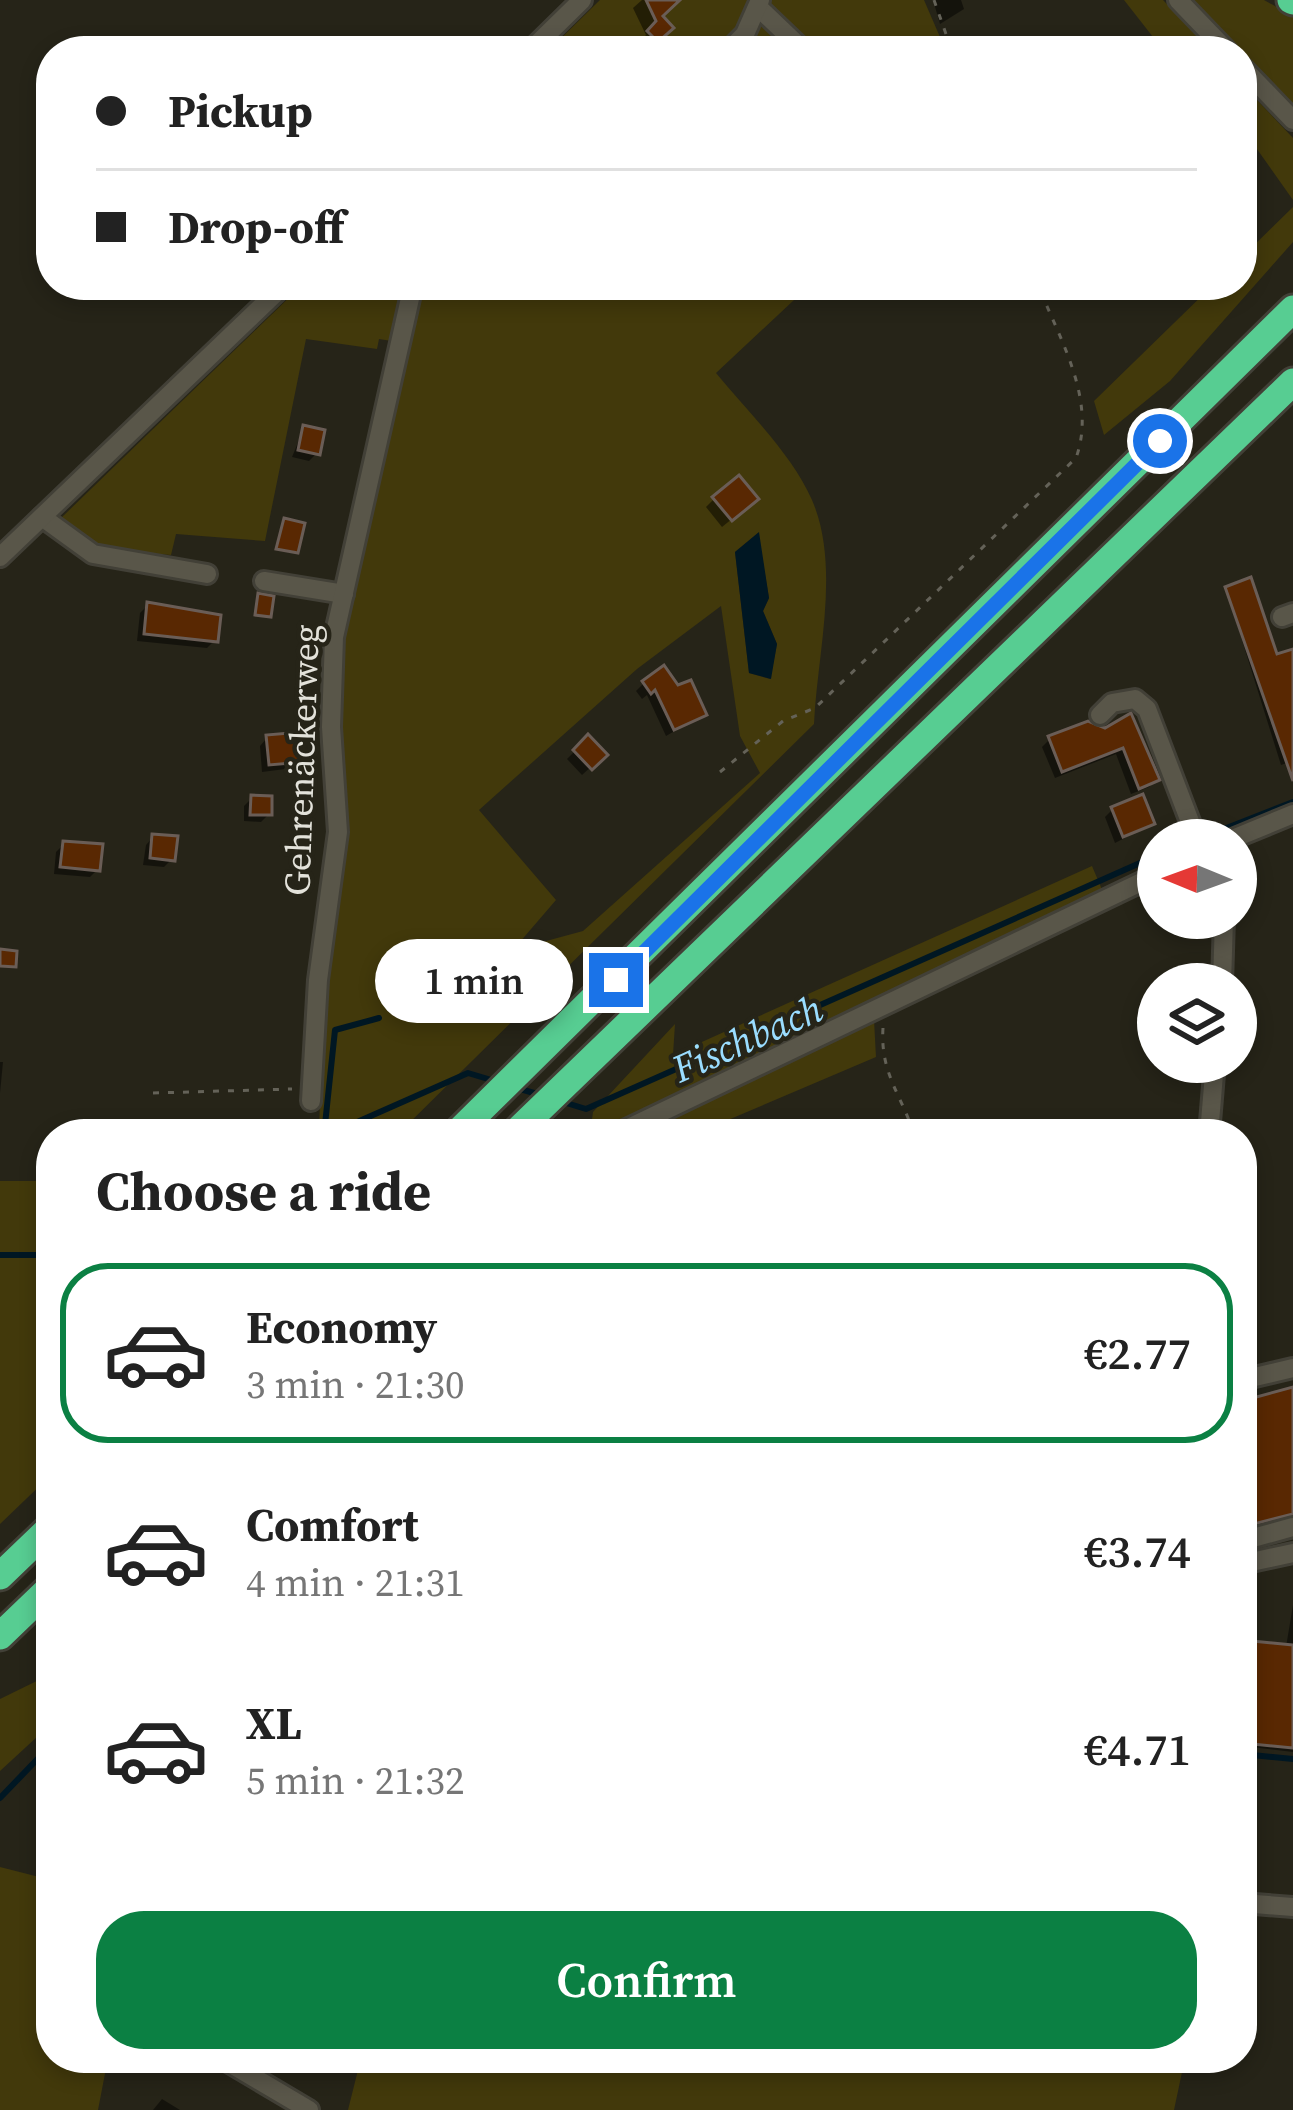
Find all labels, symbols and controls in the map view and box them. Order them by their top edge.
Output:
text: Pickup [168,80,313,142]
text: Drop-off [168,196,344,258]
route start [1133,414,1187,468]
street label: Gehrenäckerweg [272,624,331,897]
north arrow [1137,819,1257,939]
map controls [1137,819,1257,1083]
callout: 1 min [376,938,574,1022]
route end [589,953,643,1007]
text: 1 min [424,954,524,1007]
button: layers [1137,963,1257,1083]
water label: Fischbach [663,982,831,1096]
text: Choose a ride [96,1154,431,1228]
text: Economy [246,1296,437,1358]
icon: car [102,1299,210,1407]
text: €2.77 [1084,1322,1191,1384]
text: 3 min · 21:30 [246,1358,465,1411]
text: Comfort [246,1494,419,1556]
icon: car [102,1497,210,1605]
text: €3.74 [1084,1520,1191,1582]
text: 4 min · 21:31 [246,1556,465,1609]
text: XL [246,1692,302,1754]
icon: car [102,1695,210,1803]
text: €4.71 [1084,1718,1191,1780]
text: 5 min · 21:32 [246,1754,465,1807]
button: Confirm [96,1911,1197,2049]

